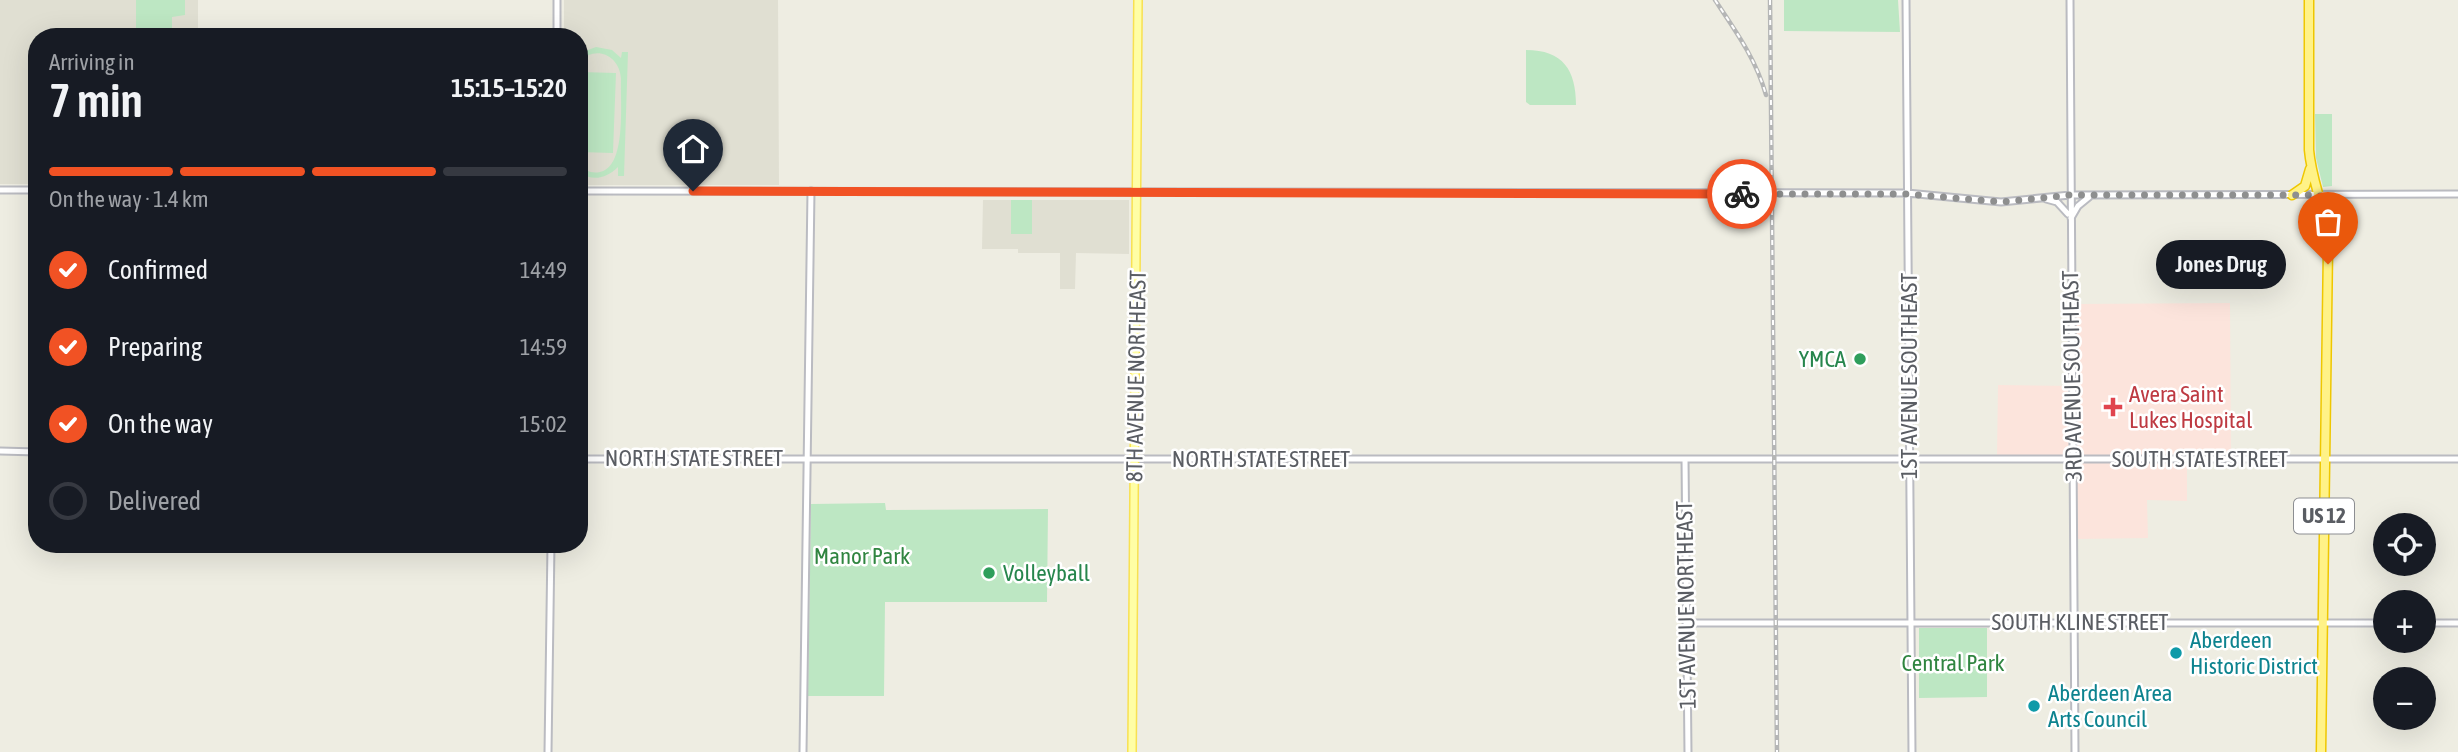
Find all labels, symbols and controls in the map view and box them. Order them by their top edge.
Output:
text: Arriving in [49,49,135,75]
text: 15:15–15:20 [451,73,567,103]
text: 7 min [49,74,143,127]
pin [663,119,723,191]
icon: home [674,130,712,168]
courier [1707,159,1777,229]
icon: bike [1723,175,1761,213]
text: On the way · 1.4 km [49,186,209,212]
pin [2298,192,2358,264]
icon: bag [2309,203,2347,241]
callout: Jones Drug [2156,240,2286,288]
icon: check [49,251,87,289]
text: Jones Drug [2175,251,2267,277]
text: Confirmed [108,255,208,285]
text: 14:49 [520,257,567,283]
street label: 8TH AVENUE NORTHEAST [1121,270,1151,482]
street label: 3RD AVENUE SOUTHEAST [2057,270,2087,482]
street label: 1ST AVENUE SOUTHEAST [1896,273,1922,479]
icon: check [49,328,87,366]
text: Preparing [108,332,202,362]
text: 14:59 [520,334,567,360]
place label: YMCA [1799,346,1847,372]
marker: YMCA [1852,351,1868,367]
place label: Avera Saint Lukes Hospital [2129,381,2252,433]
marker: Avera Saint Lukes Hospital [2103,397,2123,417]
icon: check [49,405,87,443]
text: On the way [108,409,213,439]
text: 15:02 [519,411,567,437]
street label: NORTH STATE STREET [605,445,783,471]
street label: NORTH STATE STREET [1172,446,1350,472]
street label: SOUTH STATE STREET [2112,446,2288,472]
text: Delivered [108,486,201,516]
road number: US 12 [2294,498,2354,534]
street label: 1ST AVENUE NORTHEAST [1671,501,1701,709]
map controls [2373,513,2436,730]
button: locate [2373,513,2436,576]
park label: Manor Park [814,543,910,569]
place label: Volleyball [1003,560,1090,586]
marker: Volleyball [981,565,997,581]
button: + [2373,590,2436,653]
street label: SOUTH KLINE STREET [1992,609,2168,635]
place label: Aberdeen Historic District [2190,627,2318,679]
marker: Aberdeen Historic District [2168,645,2184,661]
park label: Central Park [1901,650,2005,676]
button: − [2373,667,2436,730]
place label: Aberdeen Area Arts Council [2048,680,2173,732]
marker: Aberdeen Area Arts Council [2026,698,2042,714]

